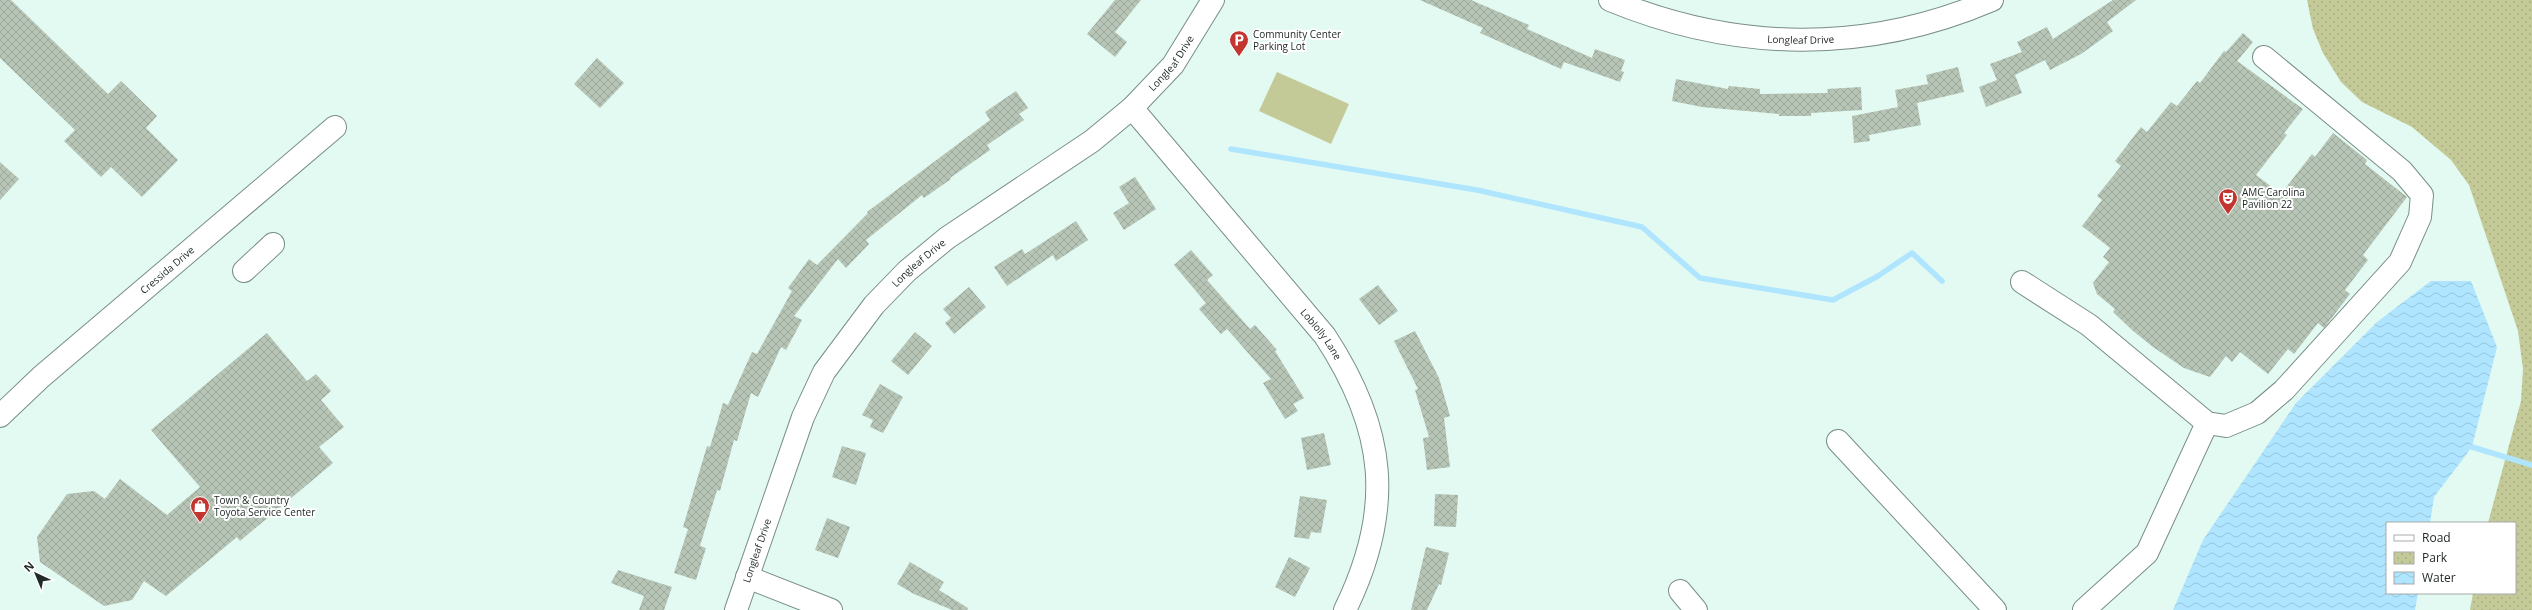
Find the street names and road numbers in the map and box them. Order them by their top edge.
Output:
street label: Longleaf Drive [1767,31,1835,47]
street label: Longleaf Drive [1145,32,1197,94]
street label: Longleaf Drive [888,235,948,290]
street label: Cressida Drive [137,243,197,297]
street label: Loblolly Lane [1297,305,1345,363]
street label: Longleaf Drive [739,516,774,584]

